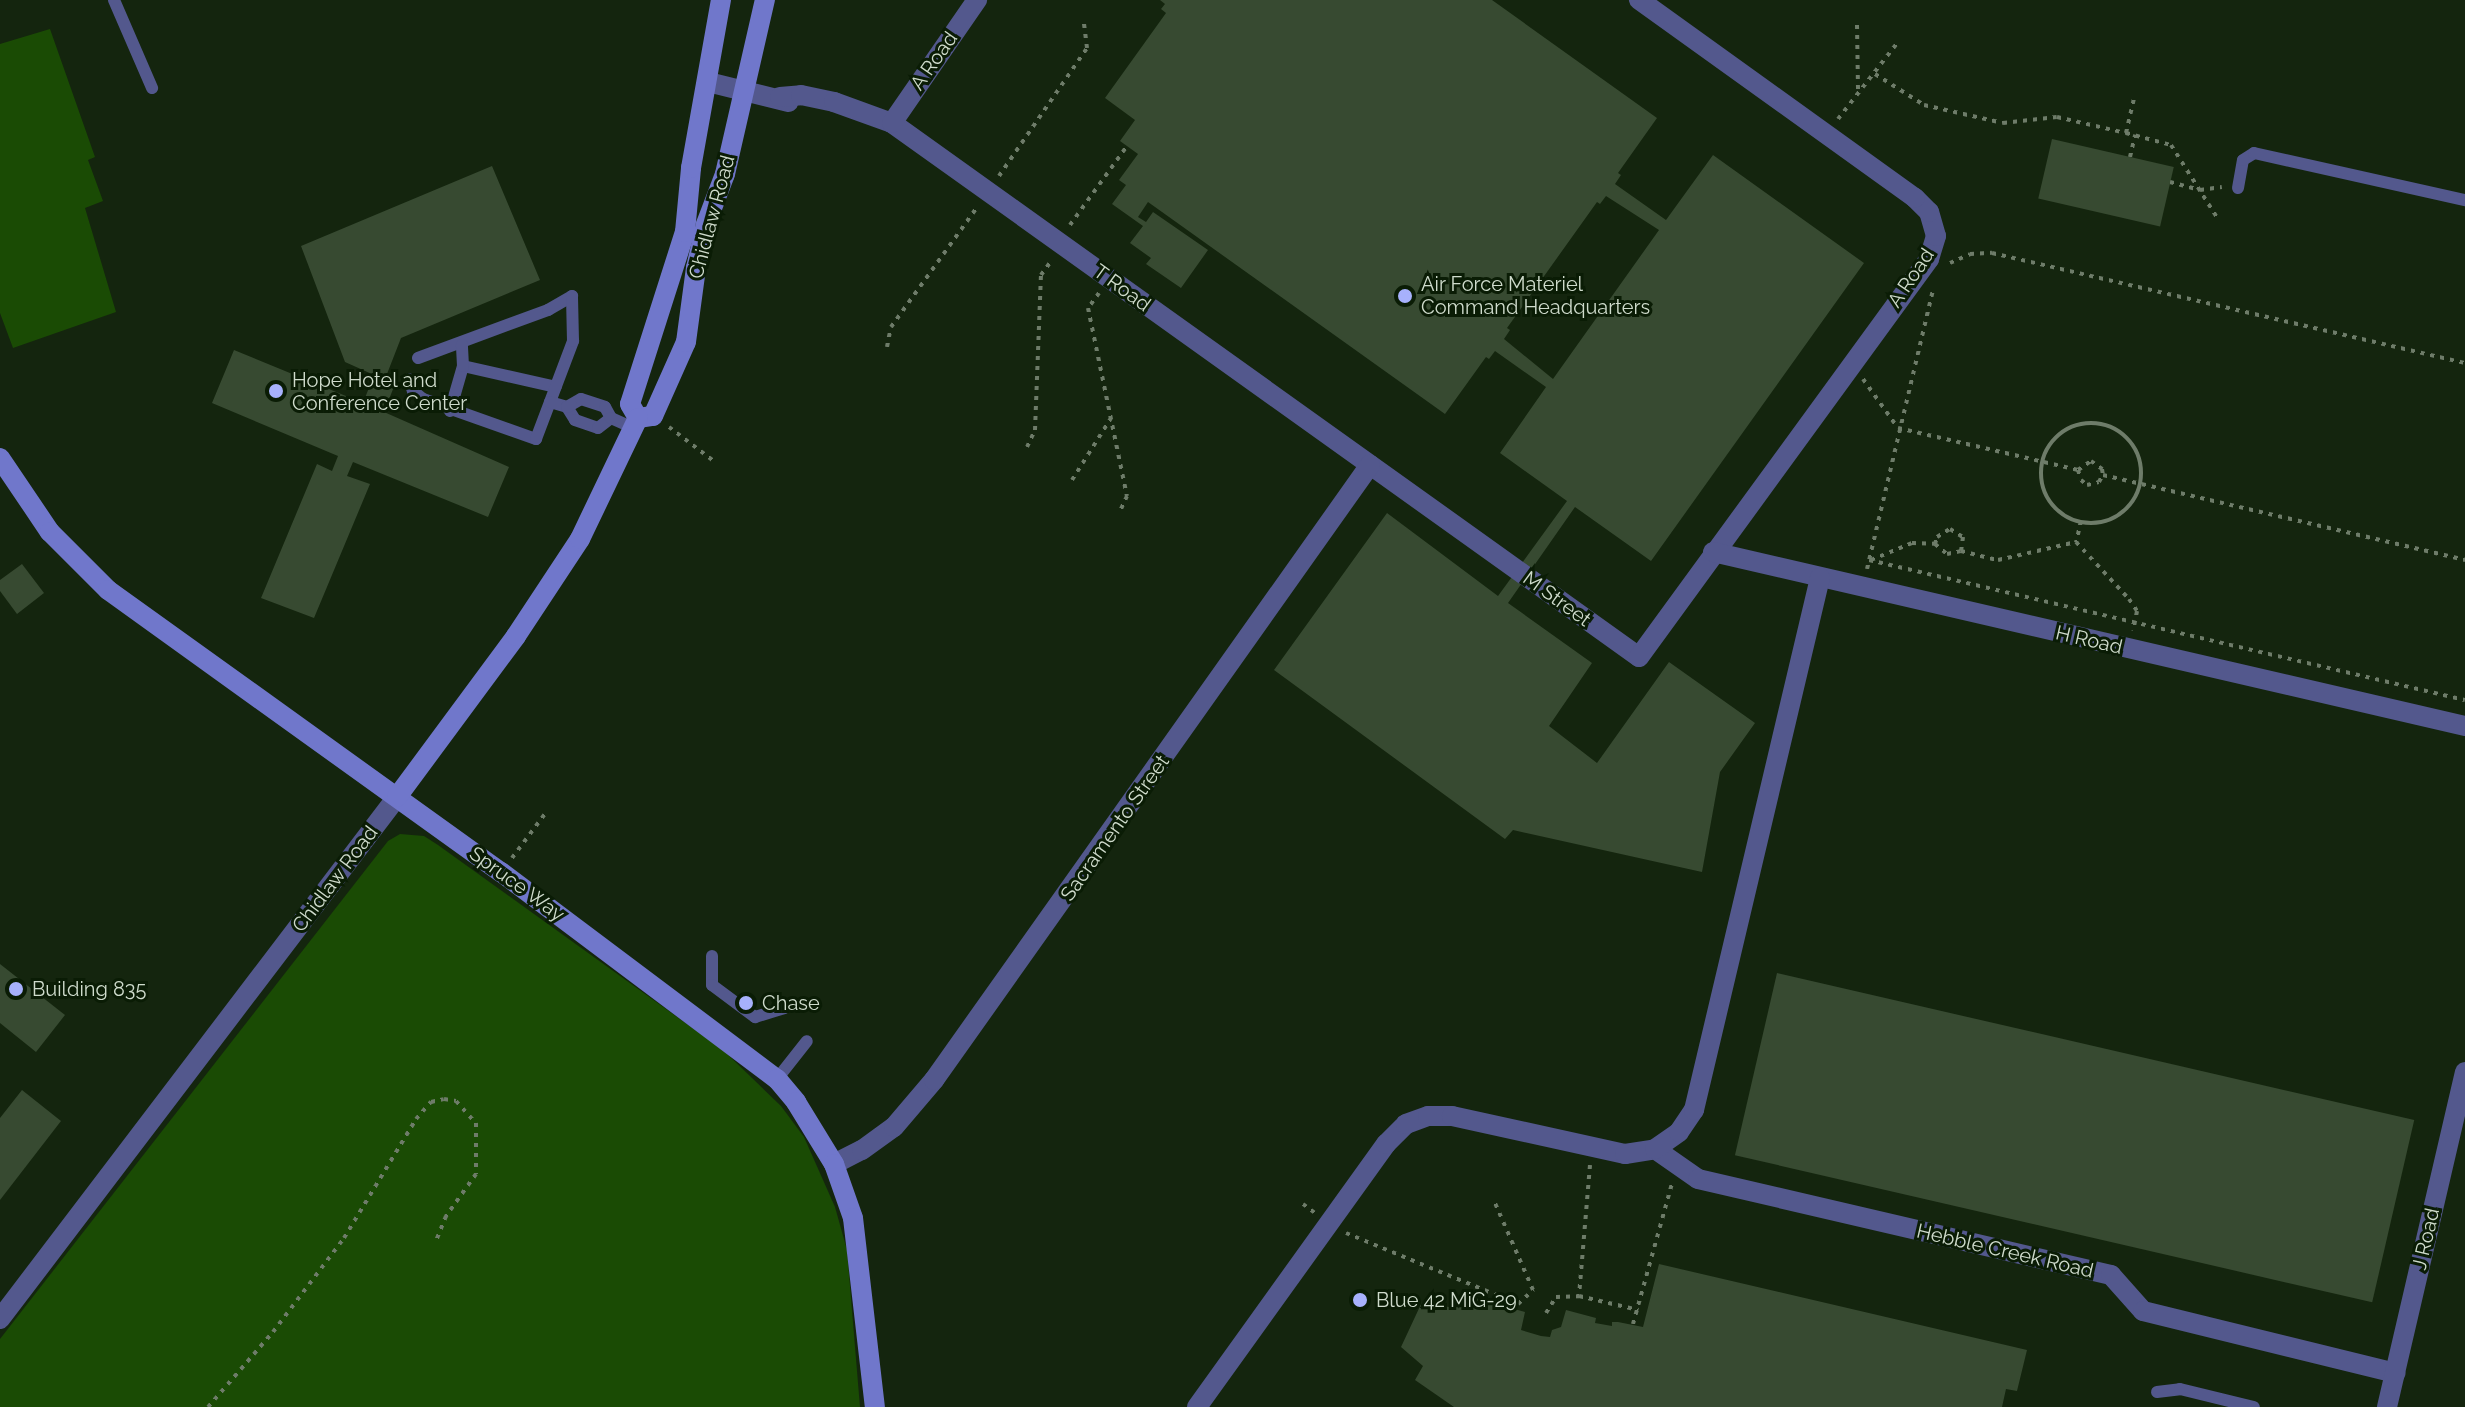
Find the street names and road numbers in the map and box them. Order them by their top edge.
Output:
street label: A Road [905,27,963,95]
street label: Chidlaw Road [684,152,740,282]
street label: A Road [1882,244,1940,312]
street label: T Road [1089,259,1155,317]
street label: M Street [1518,566,1596,632]
street label: H Road [2053,621,2125,659]
street label: Sacramento Street [1056,750,1174,906]
street label: Chidlaw Road [287,821,383,937]
street label: Spruce Way [464,841,570,927]
street label: J Road [2407,1206,2445,1272]
street label: Hebble Creek Road [1914,1219,2096,1283]

